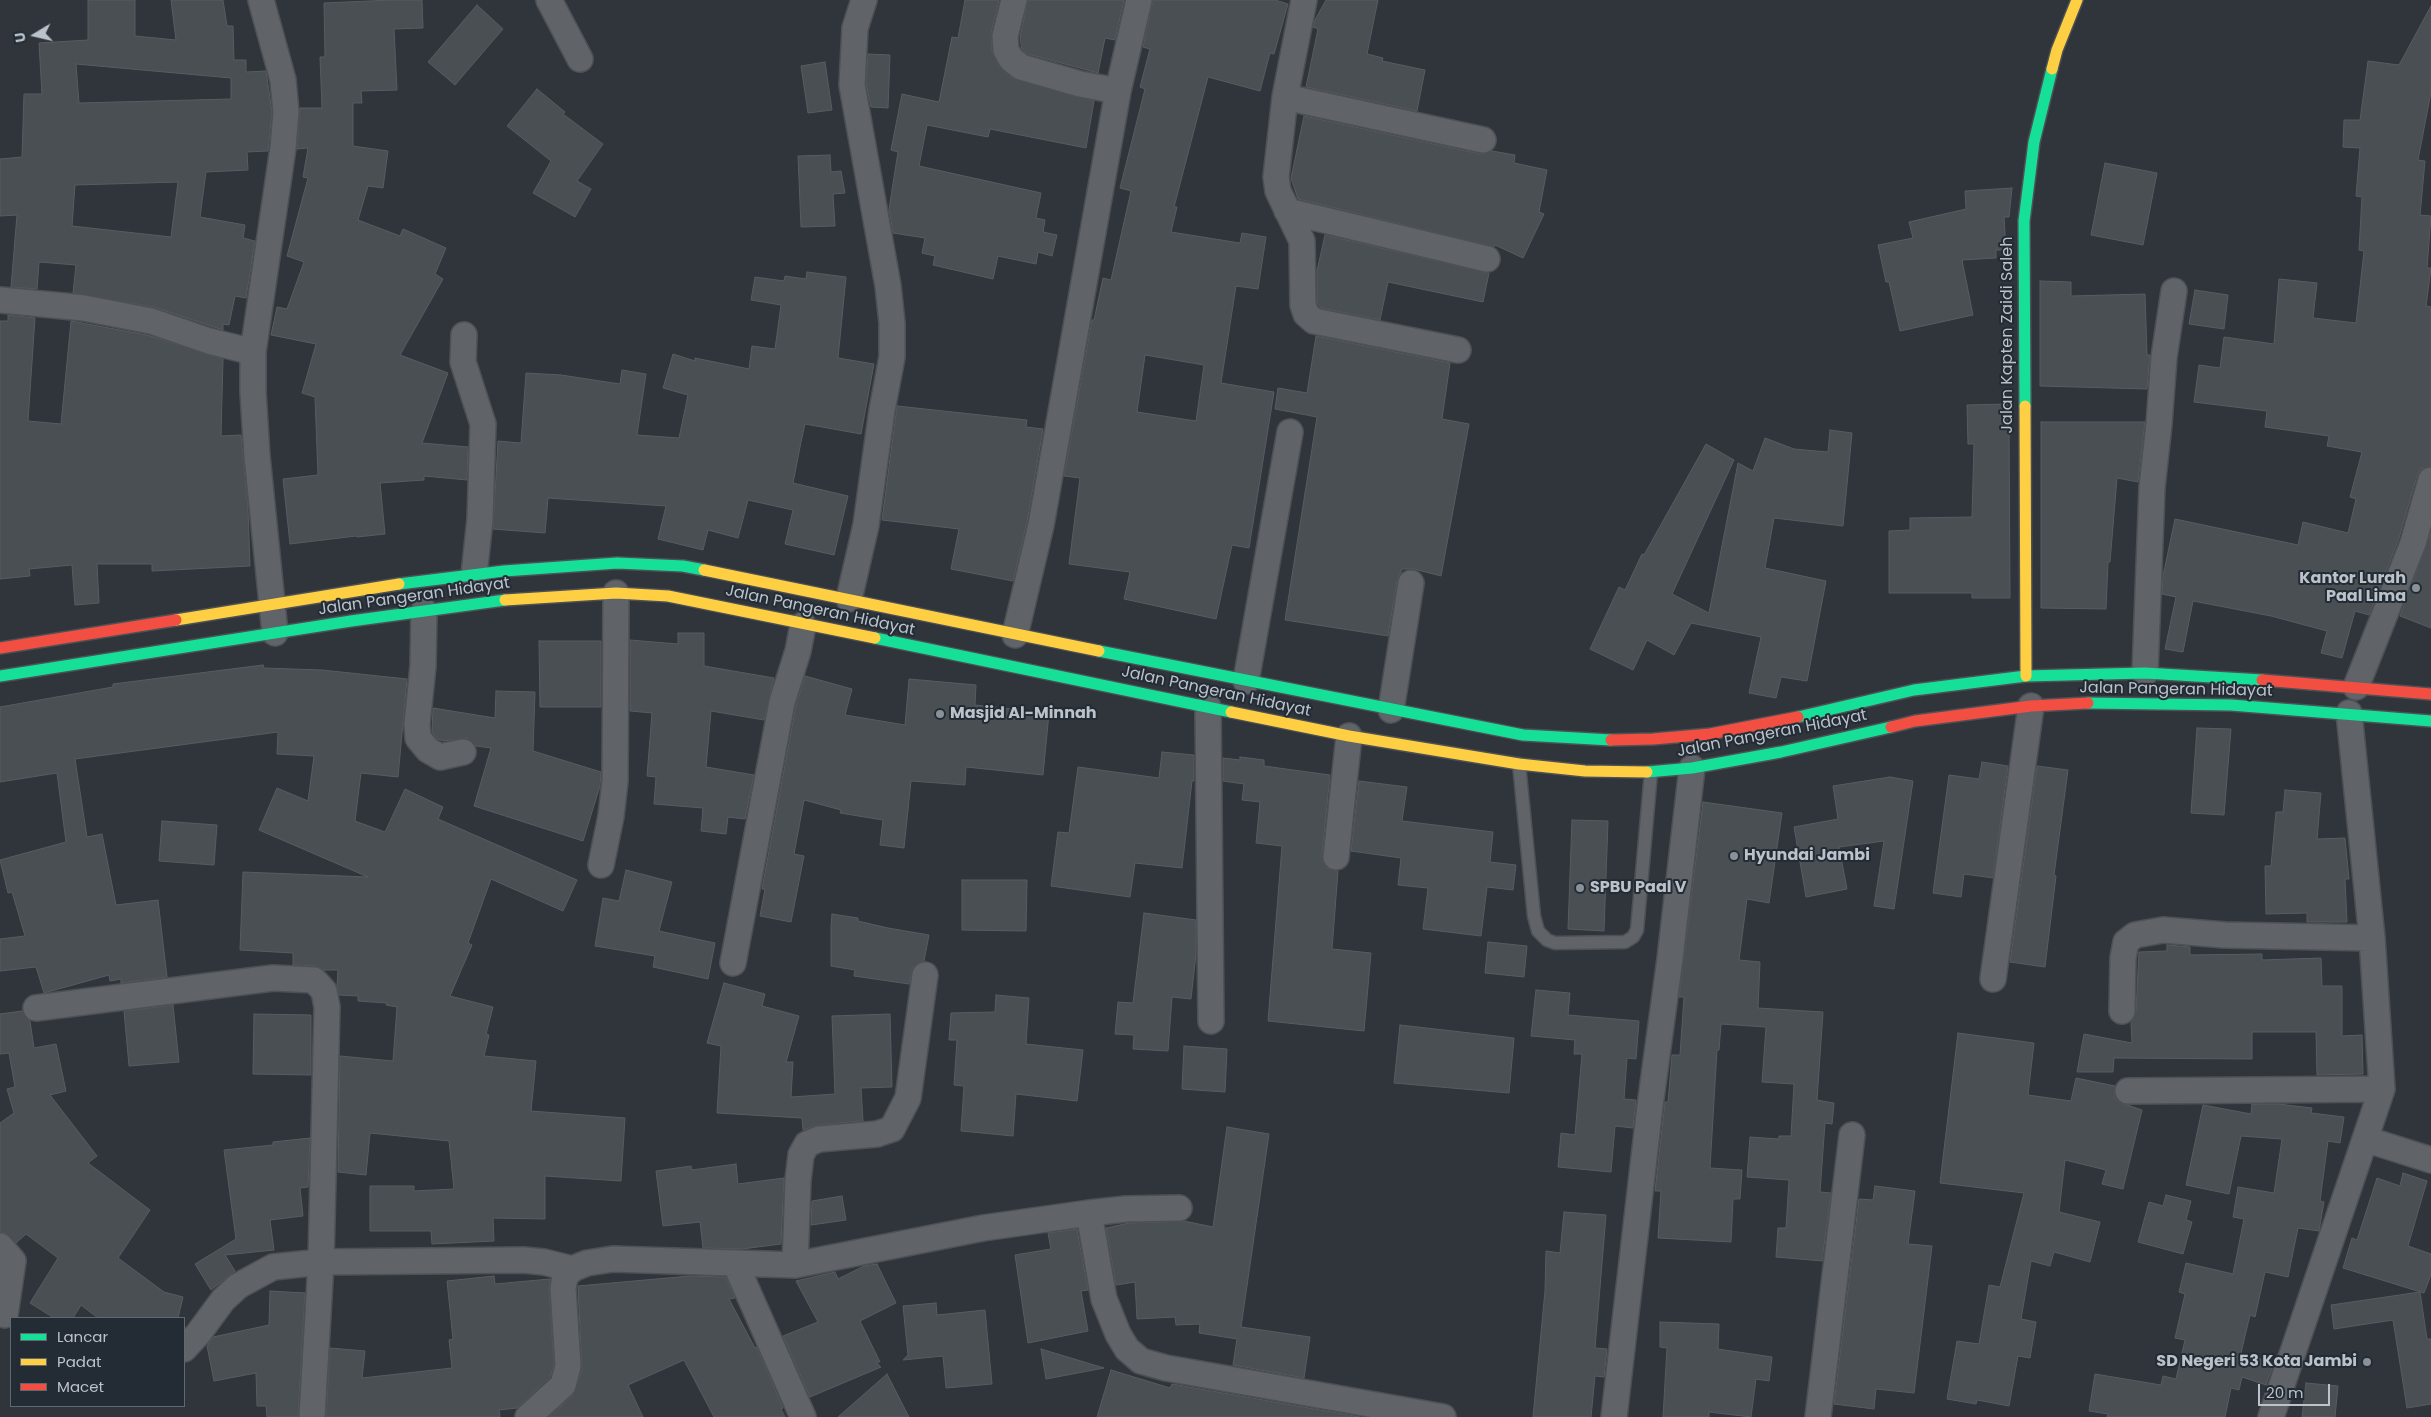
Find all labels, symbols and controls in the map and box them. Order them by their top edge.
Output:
north arrow [10,10,60,60]
text: U [10,31,31,44]
street label: Jalan Kapten Zaidi Saleh [1998,237,2018,433]
place label: Kantor Lurah Paal Lima [2299,569,2406,607]
street label: Jalan Pangeran Hidayat [317,574,511,620]
street label: Jalan Pangeran Hidayat [724,582,916,640]
marker: Kantor Lurah Paal Lima [2410,582,2422,594]
street label: Jalan Pangeran Hidayat [1120,663,1312,721]
street label: Jalan Pangeran Hidayat [2079,679,2273,701]
place label: Masjid Al-Minnah [950,704,1097,724]
street label: Jalan Pangeran Hidayat [1675,706,1869,762]
marker: Masjid Al-Minnah [934,708,946,720]
place label: Hyundai Jambi [1744,846,1870,866]
marker: Hyundai Jambi [1728,850,1740,862]
place label: SPBU Paal V [1590,878,1687,898]
marker: SPBU Paal V [1574,882,1586,894]
legend [10,1317,185,1407]
text: Lancar [57,1326,108,1347]
text: Padat [57,1351,102,1372]
place label: SD Negeri 53 Kota Jambi [2156,1352,2357,1372]
marker: SD Negeri 53 Kota Jambi [2361,1356,2373,1368]
scale bar [2261,1374,2334,1406]
text: Macet [57,1376,104,1397]
text: 20 m [2266,1382,2304,1403]

